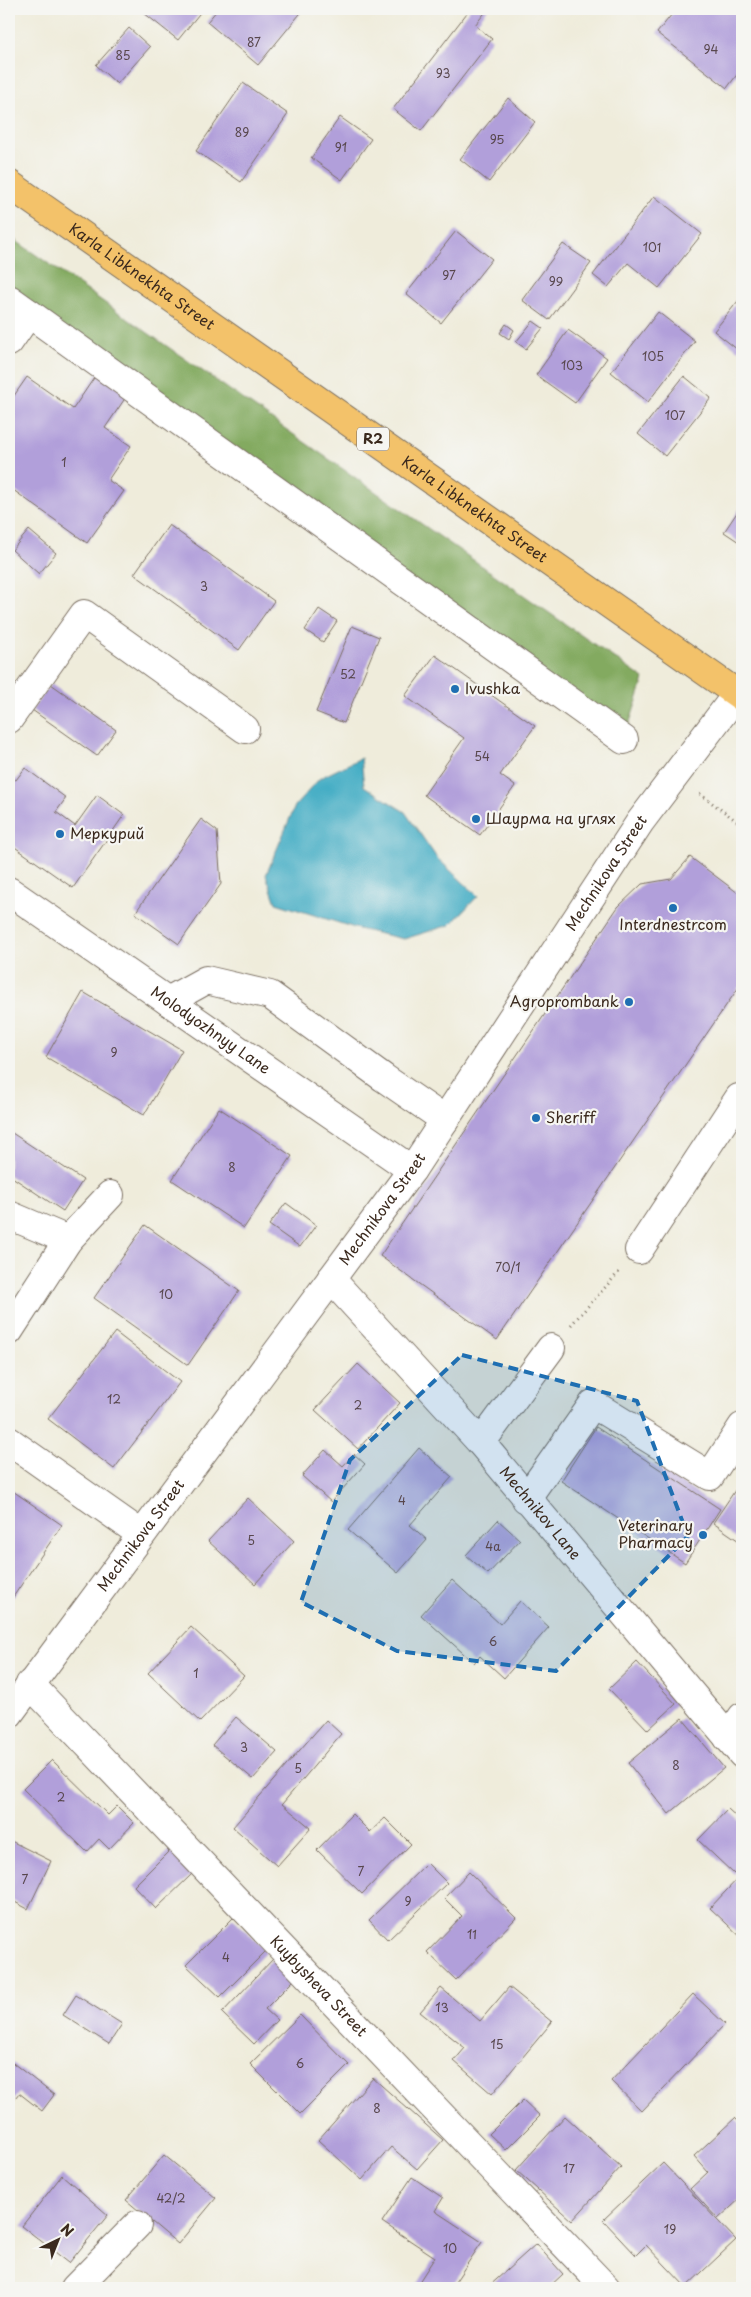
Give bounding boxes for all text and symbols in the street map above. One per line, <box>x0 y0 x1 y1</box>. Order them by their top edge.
house number: 87 <box>247 33 261 51</box>
house number: 94 <box>704 40 719 58</box>
house number: 85 <box>116 46 130 64</box>
house number: 93 <box>436 64 450 82</box>
house number: 89 <box>235 123 249 141</box>
house number: 95 <box>490 130 504 148</box>
house number: 91 <box>335 138 347 156</box>
street label: Karla Libknekhta Street <box>65 216 220 335</box>
house number: 101 <box>643 238 661 256</box>
house number: 97 <box>442 266 456 284</box>
house number: 99 <box>549 272 563 290</box>
house number: 105 <box>642 347 664 365</box>
house number: 103 <box>561 356 583 374</box>
house number: 107 <box>665 406 686 424</box>
road number: R2 <box>357 428 389 450</box>
street label: Karla Libknekhta Street <box>398 449 553 568</box>
house number: 1 <box>61 453 67 471</box>
house number: 3 <box>200 577 208 595</box>
house number: 52 <box>340 665 356 683</box>
place label: Ivushka <box>465 676 521 699</box>
marker: Ivushka <box>449 683 461 695</box>
house number: 54 <box>474 747 490 765</box>
place label: Шаурма на углях <box>486 806 616 829</box>
street label: Mechnikova Street <box>559 809 652 935</box>
marker: Шаурма на углях <box>470 813 482 825</box>
place label: Меркурий <box>70 821 144 844</box>
marker: Меркурий <box>54 828 66 840</box>
marker: Interdnestrcom <box>667 902 679 914</box>
place label: Interdnestrcom <box>619 912 727 935</box>
street label: Molodyozhnyy Lane <box>147 980 276 1079</box>
place label: Agroprombank <box>510 989 619 1012</box>
marker: Agroprombank <box>623 996 635 1008</box>
house number: 9 <box>110 1043 118 1061</box>
place label: Sheriff <box>546 1105 597 1128</box>
marker: Sheriff <box>530 1112 542 1124</box>
street label: Mechnikova Street <box>332 1148 430 1269</box>
house number: 8 <box>228 1158 236 1176</box>
house number: 70/1 <box>495 1258 521 1276</box>
house number: 10 <box>159 1285 173 1303</box>
house number: 12 <box>107 1390 121 1408</box>
house number: 2 <box>354 1396 362 1414</box>
street label: Mechnikov Lane <box>495 1460 587 1564</box>
street label: Mechnikova Street <box>91 1474 189 1596</box>
house number: 4 <box>398 1491 406 1509</box>
place label: Veterinary Pharmacy <box>618 1513 693 1553</box>
marker: Veterinary Pharmacy <box>697 1529 709 1541</box>
house number: 5 <box>247 1531 255 1549</box>
house number: 4а <box>485 1537 501 1555</box>
house number: 6 <box>489 1632 497 1650</box>
house number: 1 <box>193 1664 199 1682</box>
house number: 3 <box>240 1738 248 1756</box>
house number: 8 <box>672 1756 680 1774</box>
house number: 5 <box>294 1759 302 1777</box>
house number: 2 <box>57 1788 65 1806</box>
house number: 7 <box>358 1862 365 1880</box>
house number: 7 <box>22 1870 29 1888</box>
house number: 9 <box>404 1892 412 1910</box>
house number: 11 <box>467 1925 477 1943</box>
street label: Kuybysheva Street <box>266 1930 373 2041</box>
house number: 4 <box>222 1948 230 1966</box>
house number: 13 <box>435 1998 449 2016</box>
house number: 15 <box>490 2035 504 2053</box>
house number: 6 <box>296 2054 304 2072</box>
house number: 8 <box>373 2099 381 2117</box>
house number: 17 <box>563 2159 575 2177</box>
house number: 42/2 <box>156 2189 186 2207</box>
north arrow <box>32 2214 82 2264</box>
text: N <box>56 2219 78 2242</box>
house number: 19 <box>664 2220 676 2238</box>
house number: 10 <box>443 2239 457 2257</box>

